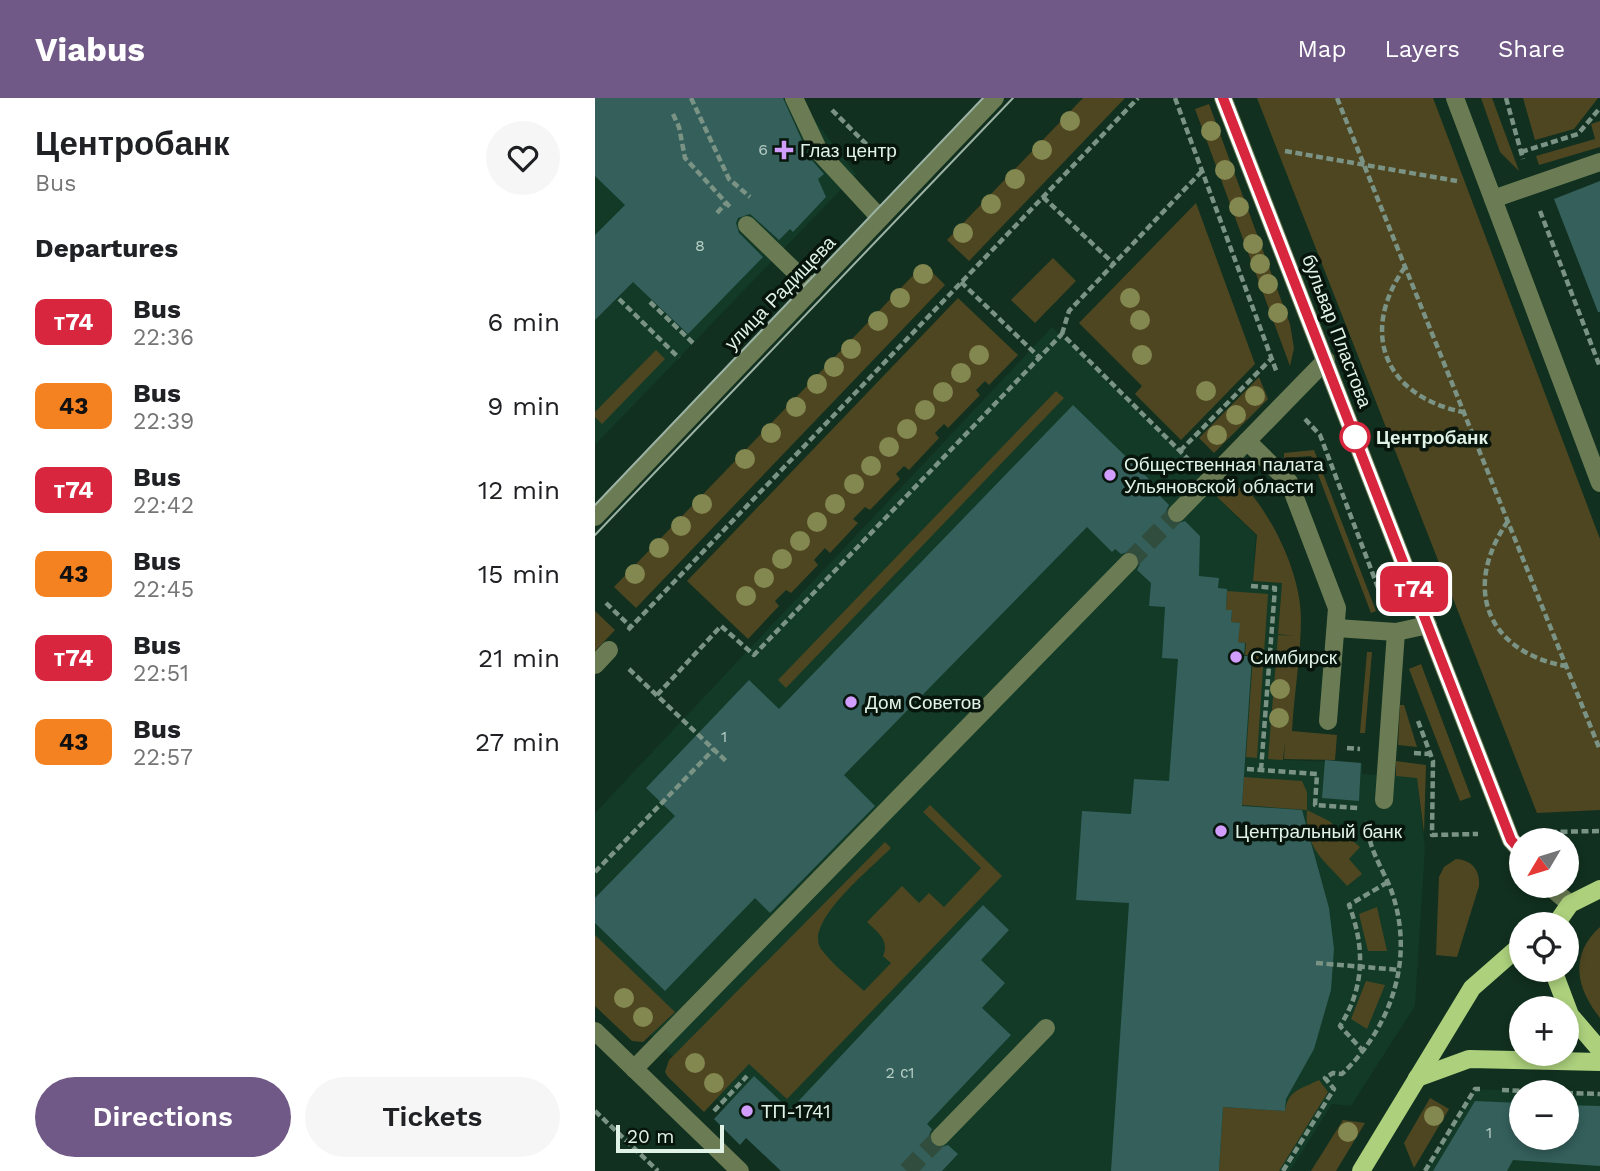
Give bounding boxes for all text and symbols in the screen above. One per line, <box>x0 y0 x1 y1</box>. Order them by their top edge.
text: Viabus <box>35 30 145 69</box>
text: Map <box>1298 35 1346 63</box>
text: Layers <box>1384 35 1460 63</box>
text: Share <box>1498 35 1565 63</box>
button: heart <box>486 121 560 195</box>
text: Центробанк <box>35 124 229 163</box>
place label: Глаз центр <box>800 139 897 162</box>
house number: 6 <box>758 140 768 159</box>
marker: Глаз центр <box>774 140 794 160</box>
text: Bus <box>35 170 76 197</box>
street label: улица Радищева <box>720 231 840 355</box>
text: Departures <box>35 233 178 263</box>
house number: 8 <box>695 236 705 255</box>
street label: бульвар Пластова <box>1297 251 1377 411</box>
text: Bus <box>133 294 181 324</box>
text: 6 min <box>488 307 560 337</box>
text: т74 <box>54 308 93 336</box>
text: 22:36 <box>133 324 194 351</box>
text: Bus <box>133 378 181 408</box>
text: 9 min <box>487 391 560 421</box>
text: 43 <box>59 392 88 420</box>
text: 22:39 <box>133 408 194 435</box>
marker: Центробанк <box>1340 422 1370 452</box>
place label: Центробанк <box>1376 426 1488 449</box>
place label: Общественная палата Ульяновской области <box>1124 453 1324 498</box>
text: Bus <box>133 462 181 492</box>
marker: Общественная палата Ульяновской области <box>1102 467 1118 483</box>
text: 12 min <box>478 475 560 505</box>
text: т74 <box>54 476 93 504</box>
text: 22:42 <box>133 492 194 519</box>
text: Bus <box>133 546 181 576</box>
text: 15 min <box>478 559 560 589</box>
text: 43 <box>59 560 88 588</box>
line badge: т74 <box>1374 566 1454 612</box>
text: т74 <box>1394 575 1434 603</box>
text: 22:45 <box>133 576 194 603</box>
text: Bus <box>133 630 181 660</box>
text: 21 min <box>478 643 560 673</box>
text: т74 <box>54 644 93 672</box>
place label: Симбирск <box>1250 646 1338 669</box>
marker: Симбирск <box>1228 649 1244 665</box>
text: 22:51 <box>133 660 189 687</box>
place label: Дом Советов <box>865 691 981 714</box>
marker: Дом Советов <box>843 694 859 710</box>
text: Bus <box>133 714 181 744</box>
text: 27 min <box>475 727 560 757</box>
house number: 1 <box>721 727 727 746</box>
text: 43 <box>59 728 88 756</box>
text: 22:57 <box>133 744 193 771</box>
place label: Центральный банк <box>1235 820 1403 843</box>
marker: Центральный банк <box>1213 823 1229 839</box>
north arrow <box>1509 828 1579 898</box>
map controls <box>1509 828 1579 1150</box>
button: locate <box>1509 912 1579 982</box>
button: + <box>1509 996 1579 1066</box>
house number: 2 с1 <box>885 1063 915 1082</box>
button: Directions <box>35 1077 291 1157</box>
button: Tickets <box>305 1077 560 1157</box>
button: − <box>1509 1080 1579 1150</box>
place label: ТП-1741 <box>761 1100 831 1123</box>
marker: ТП-1741 <box>739 1103 755 1119</box>
scale bar <box>616 1122 725 1154</box>
house number: 1 <box>1486 1123 1492 1142</box>
text: 20 m <box>627 1125 674 1148</box>

